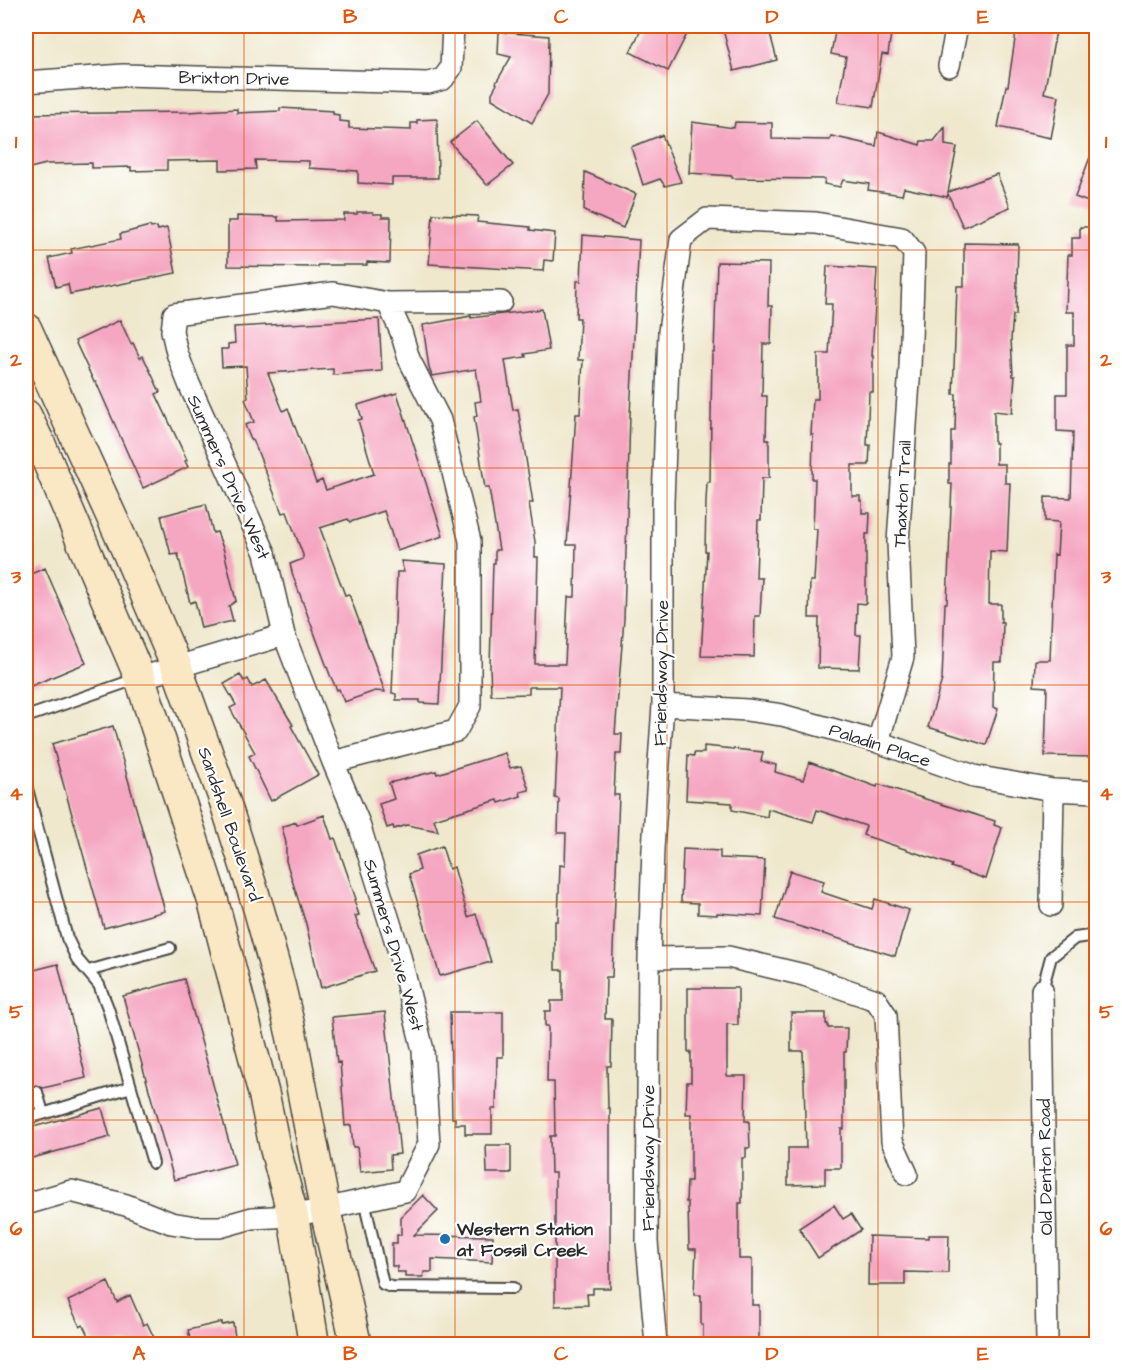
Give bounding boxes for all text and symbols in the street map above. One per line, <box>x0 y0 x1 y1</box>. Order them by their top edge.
text: A <box>133 3 146 31</box>
text: B <box>343 3 358 31</box>
text: C <box>554 3 569 31</box>
text: D <box>766 3 779 31</box>
text: E <box>977 3 989 31</box>
street label: Brixton Drive <box>178 65 290 92</box>
text: 1 <box>15 128 18 156</box>
text: 1 <box>1105 128 1108 156</box>
text: 2 <box>9 346 22 374</box>
text: 2 <box>1099 346 1112 374</box>
street label: Summers Drive West <box>181 391 276 564</box>
street label: Thaxton Trail <box>887 440 918 548</box>
text: 3 <box>10 563 22 591</box>
text: 3 <box>1100 563 1112 591</box>
street label: Friendsway Drive <box>648 599 676 746</box>
street label: Paladin Place <box>826 717 934 774</box>
street label: Sandshell Boulevard <box>191 744 268 905</box>
text: 4 <box>9 780 23 808</box>
text: 4 <box>1099 780 1113 808</box>
street label: Summers Drive West <box>357 856 430 1035</box>
text: 5 <box>9 998 24 1026</box>
text: 5 <box>1099 998 1114 1026</box>
street label: Friendsway Drive <box>636 1085 662 1231</box>
street label: Old Denton Road <box>1032 1098 1059 1236</box>
text: 6 <box>10 1215 23 1243</box>
text: 6 <box>1100 1215 1113 1243</box>
place label: Western Station at Fossil Creek <box>456 1217 593 1263</box>
marker: Western Station at Fossil Creek <box>438 1232 452 1246</box>
text: A <box>133 1340 146 1368</box>
text: B <box>343 1340 358 1368</box>
text: C <box>554 1340 569 1368</box>
text: D <box>766 1340 779 1368</box>
text: E <box>977 1340 989 1368</box>

